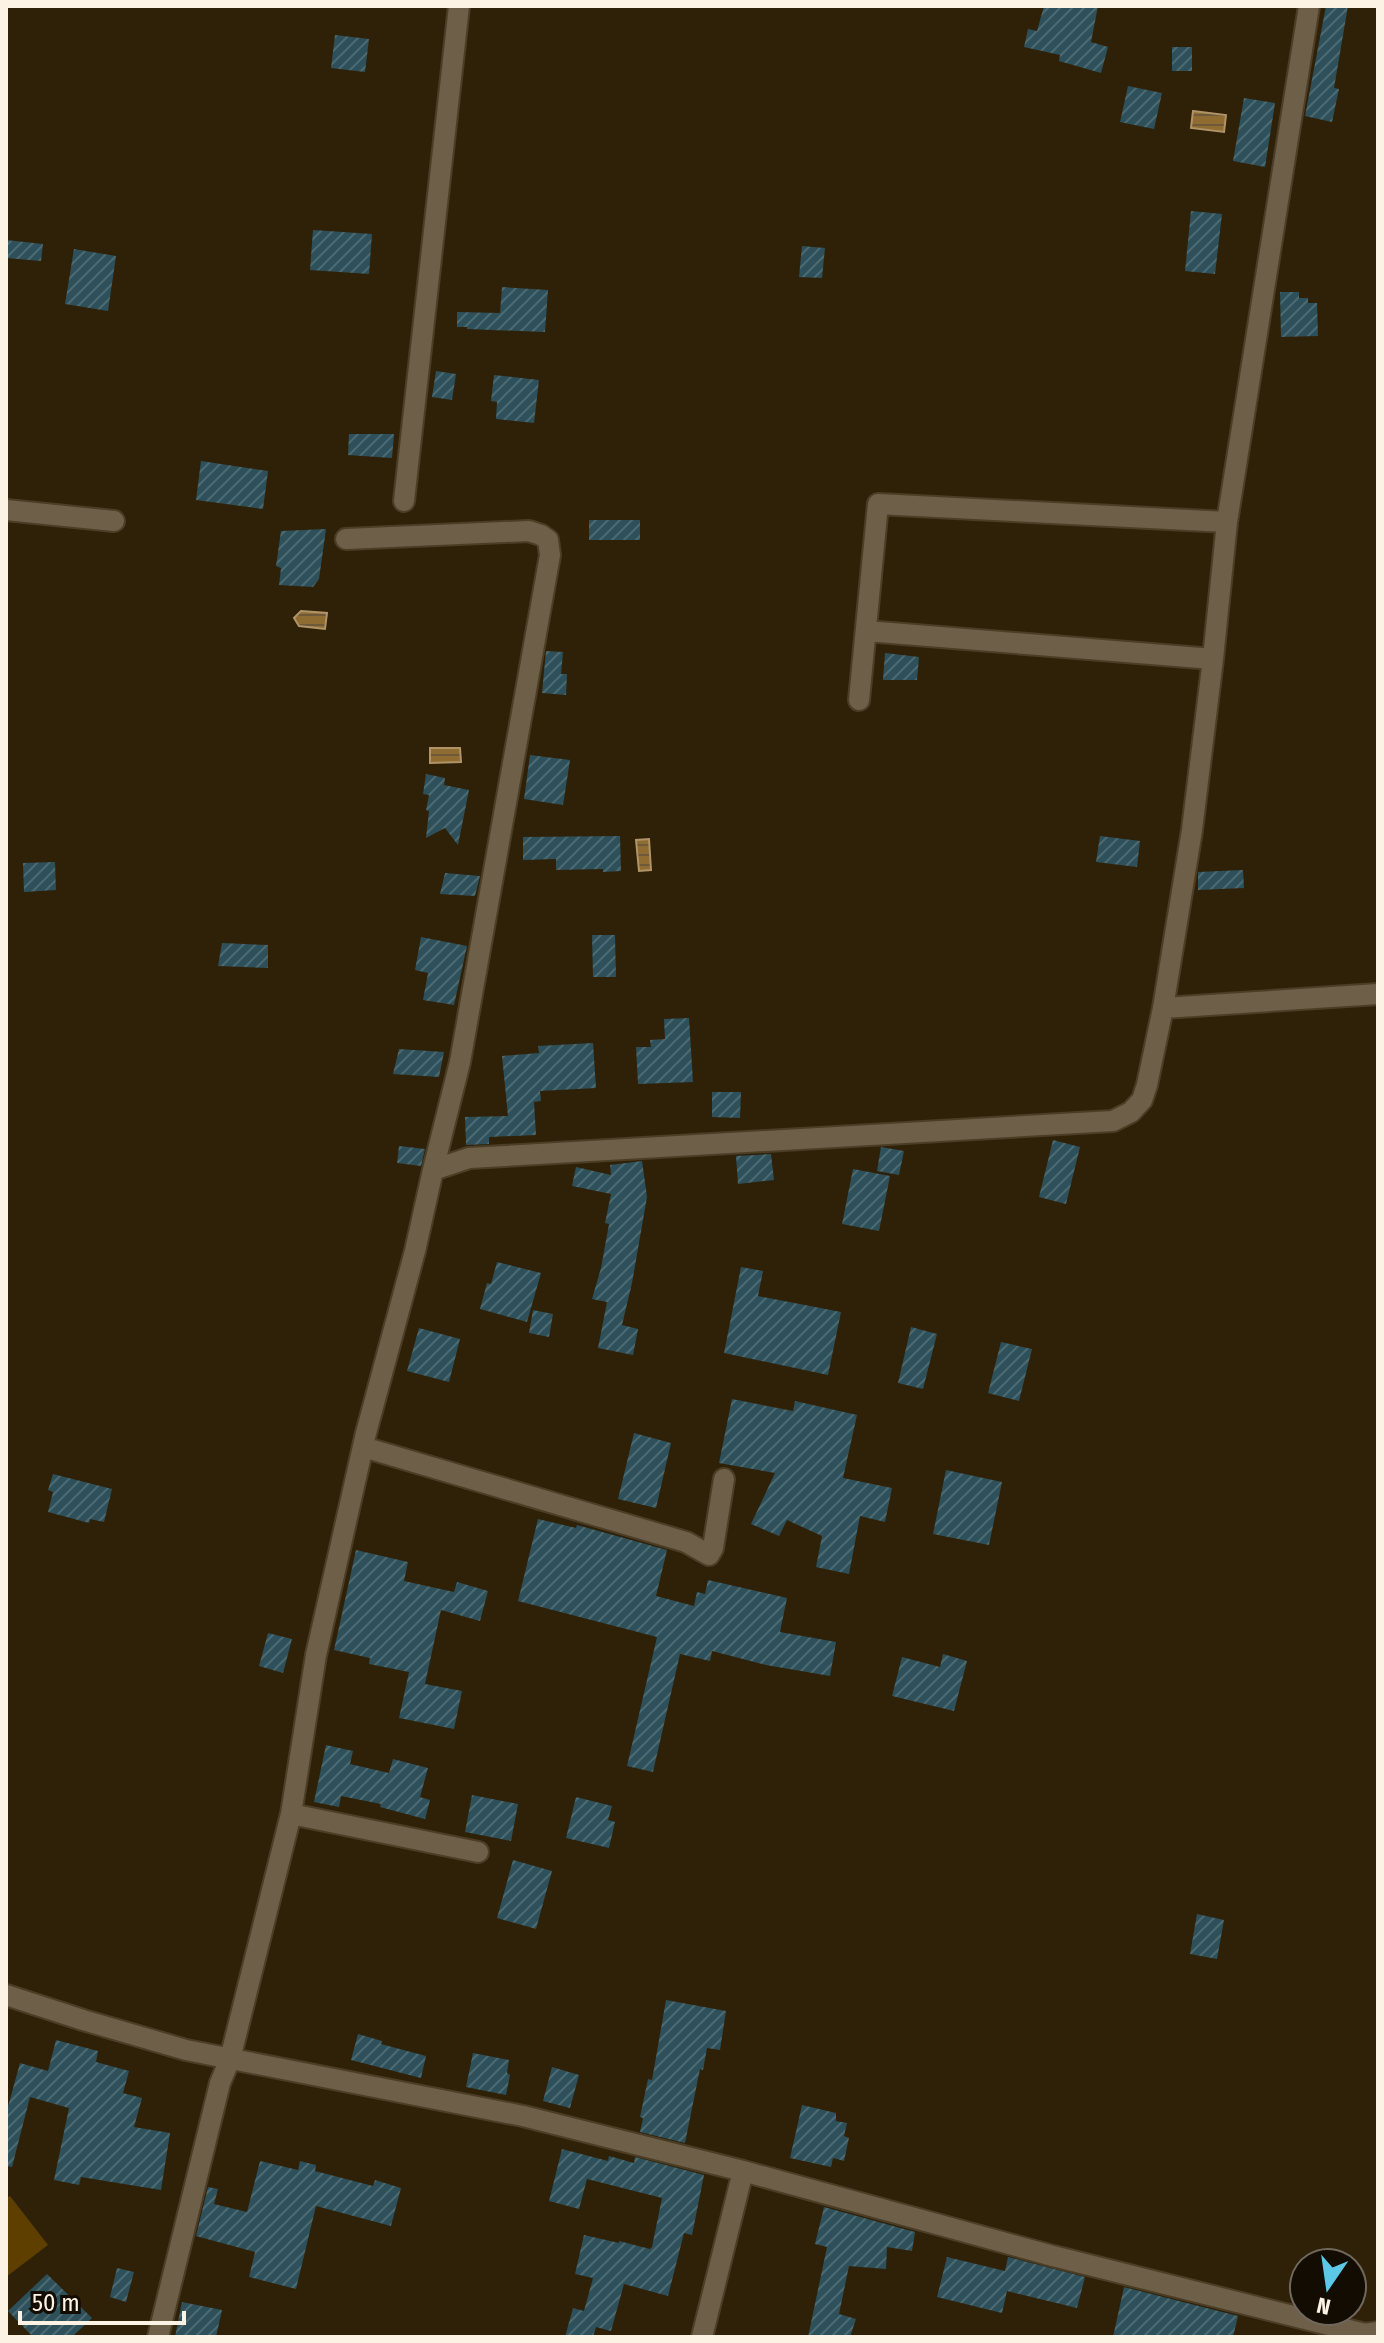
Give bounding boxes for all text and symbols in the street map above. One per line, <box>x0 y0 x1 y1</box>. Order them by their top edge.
north arrow <box>1288 2247 1368 2327</box>
scale bar <box>20 2275 184 2325</box>
text: 50 m <box>32 2289 80 2317</box>
text: N <box>1314 2291 1333 2321</box>

